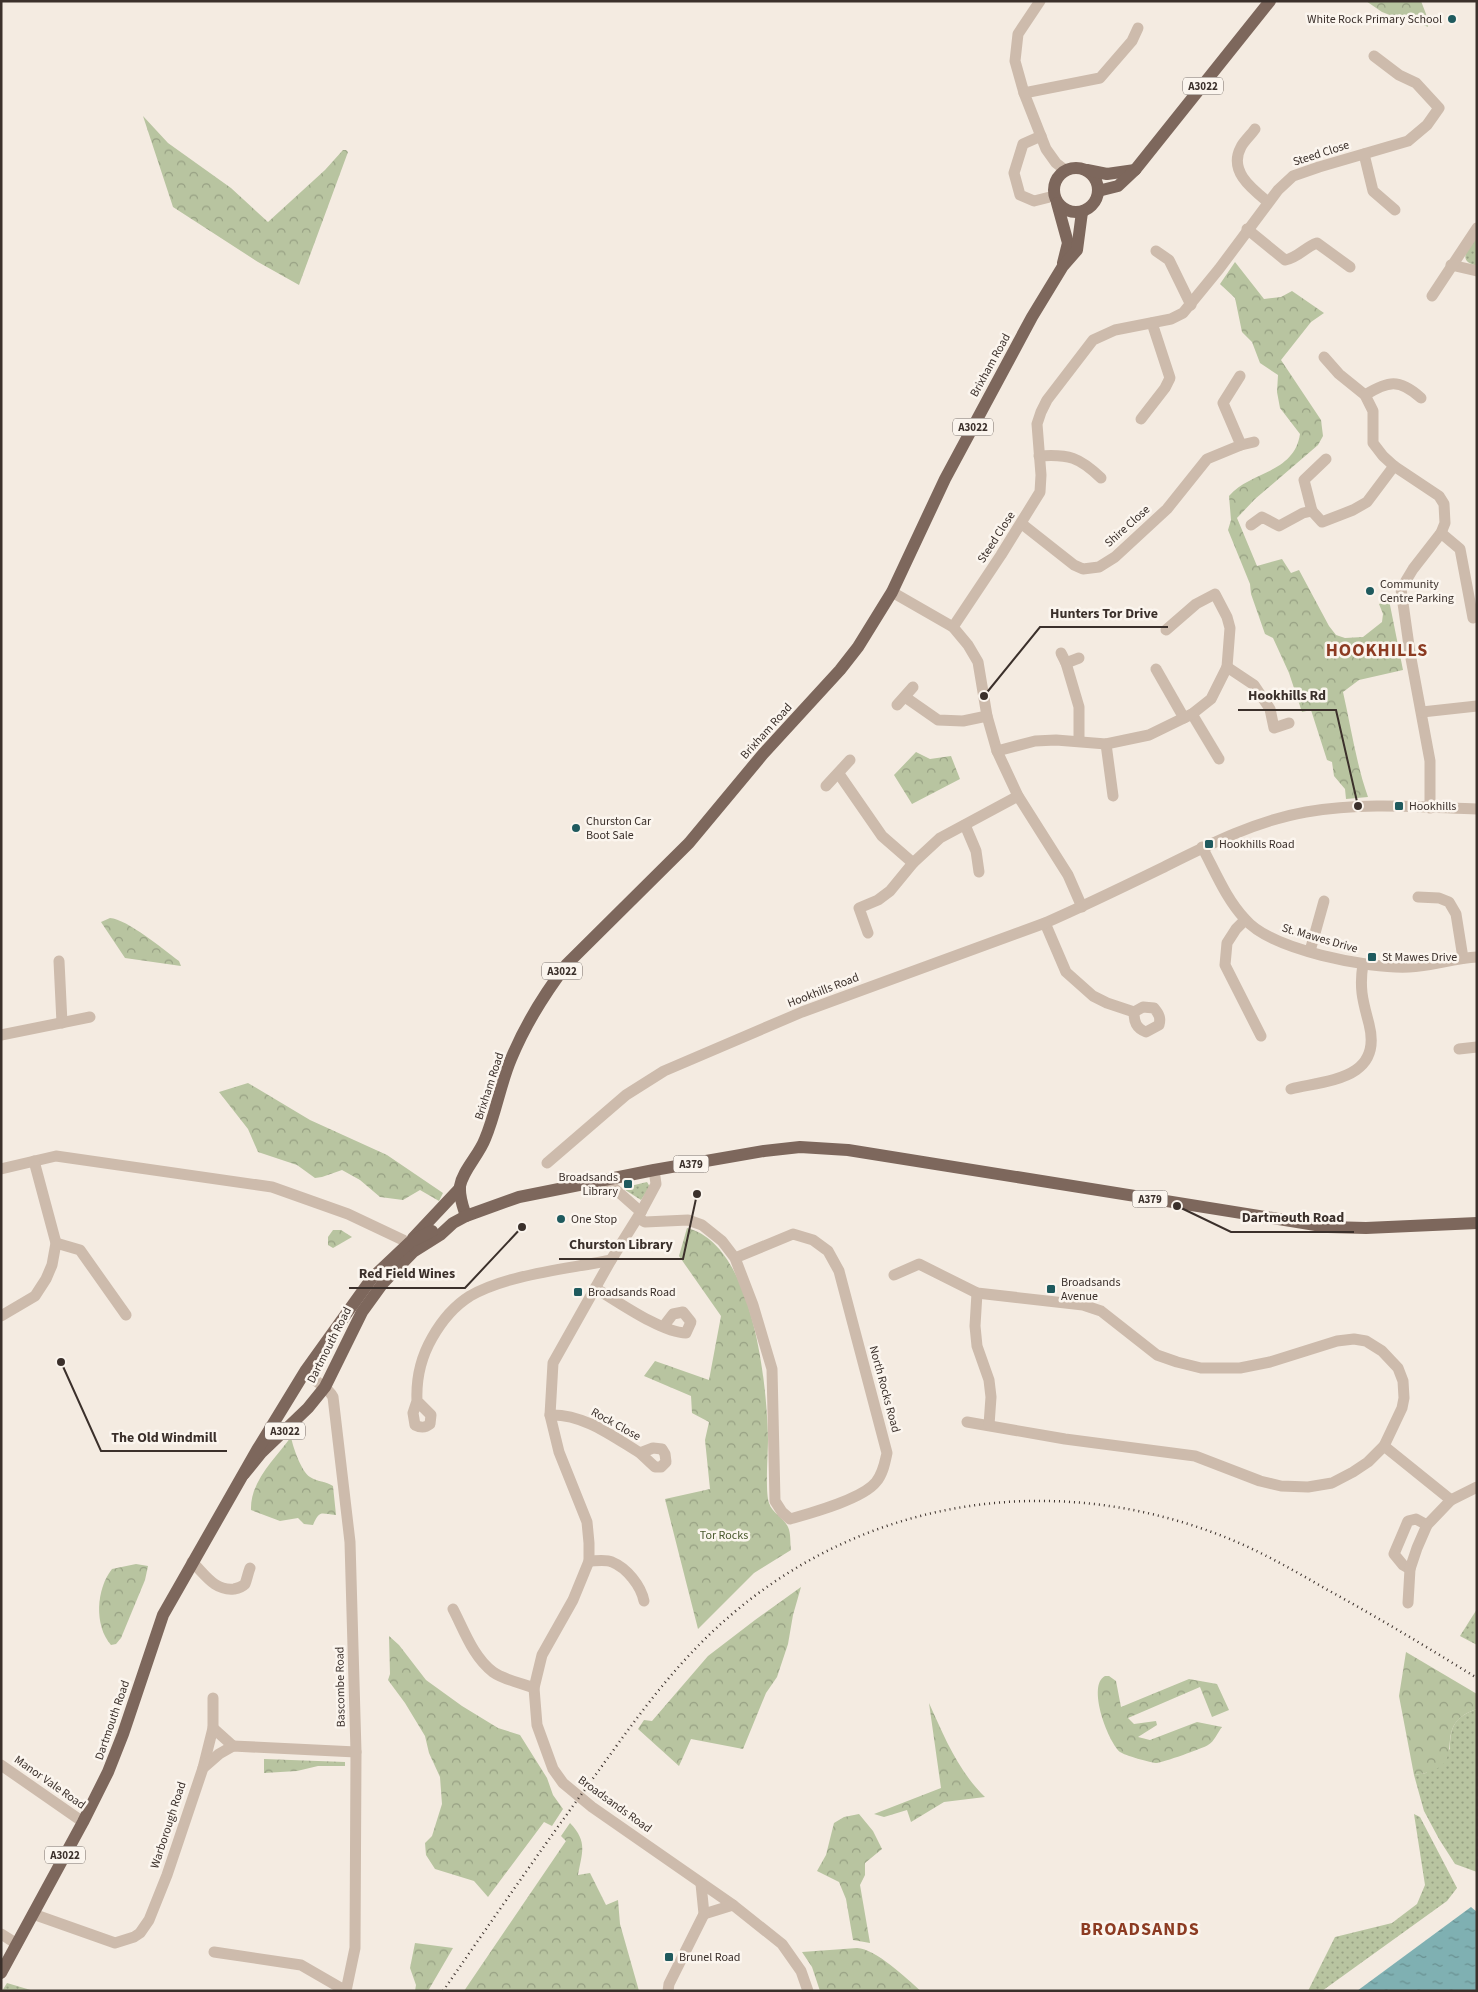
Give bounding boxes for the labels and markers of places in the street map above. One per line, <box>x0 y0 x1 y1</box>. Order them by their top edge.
place label: White Rock Primary School <box>1307 11 1442 28</box>
marker: White Rock Primary School <box>1446 13 1458 25</box>
place label: Community Centre Parking <box>1380 576 1454 607</box>
marker: Community Centre Parking <box>1364 585 1376 597</box>
callout: Hunters Tor Drive <box>1040 598 1168 627</box>
callout: Hookhills Rd <box>1238 681 1336 710</box>
place label: Hookhills <box>1409 798 1456 815</box>
marker: Hookhills <box>1393 800 1405 812</box>
place label: Churston Car Boot Sale <box>586 813 652 844</box>
marker: Churston Car Boot Sale <box>570 822 582 834</box>
place label: Hookhills Road <box>1219 836 1295 853</box>
marker: Hookhills Road <box>1203 838 1215 850</box>
place label: St Mawes Drive <box>1382 949 1457 966</box>
marker: St Mawes Drive <box>1366 951 1378 963</box>
place label: Broadsands Library <box>559 1169 618 1200</box>
marker: Broadsands Library <box>622 1178 634 1190</box>
callout: Dartmouth Road <box>1231 1203 1354 1232</box>
place label: One Stop <box>571 1211 617 1228</box>
marker: One Stop <box>555 1213 567 1225</box>
callout: Churston Library <box>559 1230 683 1259</box>
callout: Red Field Wines <box>349 1259 465 1288</box>
place label: Broadsands Avenue <box>1061 1274 1120 1305</box>
marker: Broadsands Avenue <box>1045 1283 1057 1295</box>
place label: Broadsands Road <box>588 1284 676 1301</box>
marker: Broadsands Road <box>572 1286 584 1298</box>
callout: The Old Windmill <box>101 1422 227 1451</box>
place label: Brunel Road <box>679 1949 740 1966</box>
marker: Brunel Road <box>663 1951 675 1963</box>

